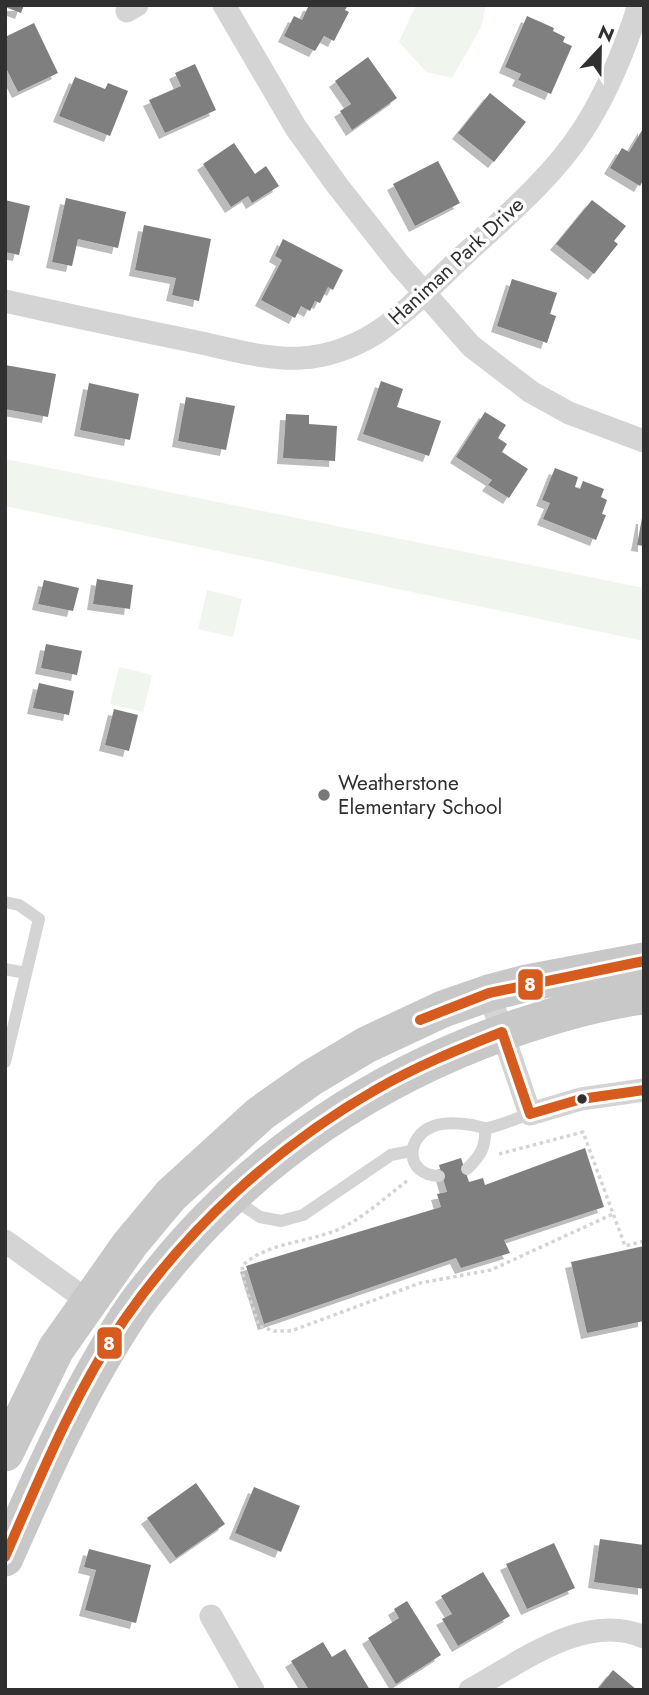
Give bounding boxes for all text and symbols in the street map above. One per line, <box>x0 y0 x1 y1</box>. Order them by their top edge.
north arrow <box>565 14 635 84</box>
text: N <box>594 18 618 49</box>
street label: Haniman Park Drive <box>381 190 531 332</box>
place label: Weatherstone Elementary School <box>338 768 502 822</box>
marker: Weatherstone Elementary School <box>316 787 332 803</box>
line badge: 8 <box>517 968 544 1001</box>
text: 8 <box>524 971 536 998</box>
unlabelled marker <box>575 1092 589 1106</box>
line badge: 8 <box>96 1326 123 1360</box>
text: 8 <box>103 1330 115 1357</box>

